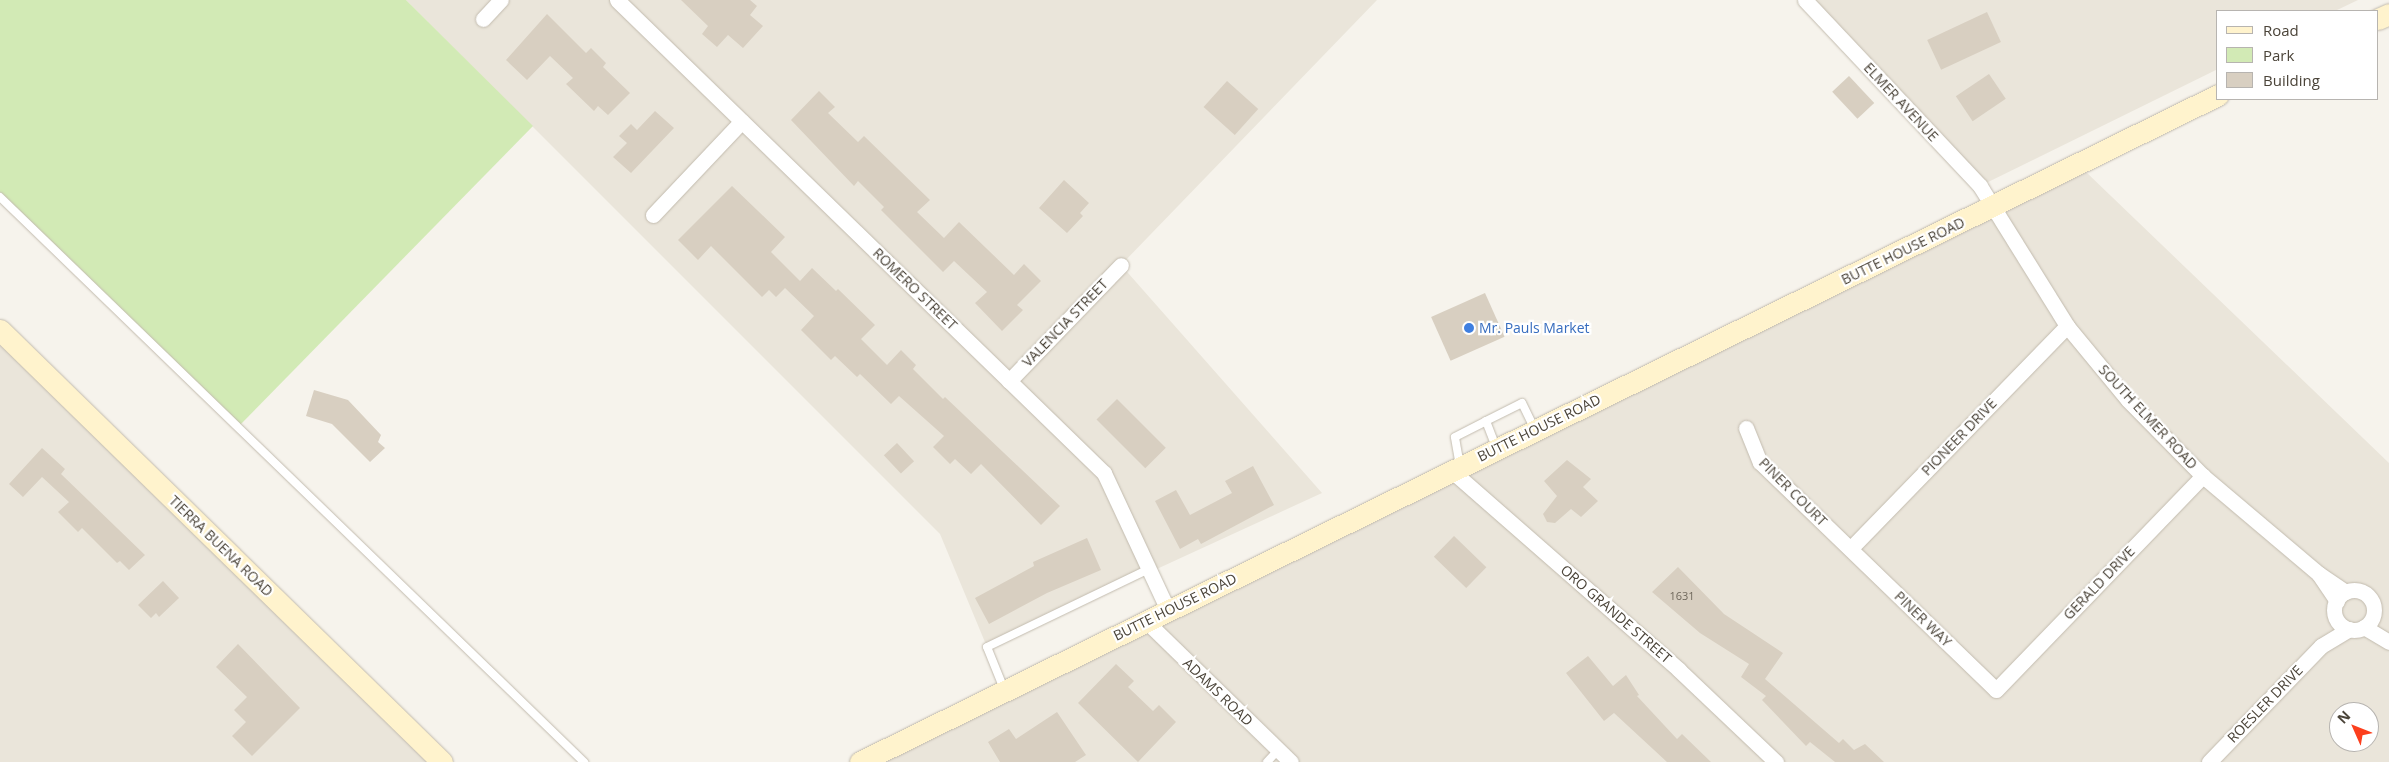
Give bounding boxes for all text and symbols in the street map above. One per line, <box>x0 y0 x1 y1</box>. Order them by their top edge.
legend <box>2216 10 2379 100</box>
text: Road <box>2263 20 2299 40</box>
text: Park <box>2263 45 2294 65</box>
street label: ELMER AVENUE <box>1860 59 1942 145</box>
text: Building <box>2263 70 2320 90</box>
street label: BUTTE HOUSE ROAD <box>1839 214 1967 288</box>
street label: ROMERO STREET <box>869 245 961 333</box>
street label: VALENCIA STREET <box>1019 276 1111 370</box>
place label: Mr. Pauls Market <box>1479 320 1590 336</box>
marker: Mr. Pauls Market <box>1463 322 1475 334</box>
street label: SOUTH ELMER ROAD <box>2095 361 2201 473</box>
street label: BUTTE HOUSE ROAD <box>1475 391 1603 465</box>
street label: PIONEER DRIVE <box>1918 395 2000 479</box>
street label: PINER COURT <box>1756 455 1830 529</box>
street label: TIERRA BUENA ROAD <box>166 492 276 600</box>
street label: GERALD DRIVE <box>2060 543 2138 623</box>
street label: ORO GRANDE STREET <box>1557 561 1675 667</box>
street label: BUTTE HOUSE ROAD <box>1111 570 1239 644</box>
street label: PINER WAY <box>1891 588 1955 650</box>
house number: 1631 <box>1669 589 1695 603</box>
street label: ADAMS ROAD <box>1180 655 1256 729</box>
street label: ROESLER DRIVE <box>2224 662 2306 746</box>
north arrow <box>2329 702 2379 752</box>
text: N <box>2333 706 2354 728</box>

